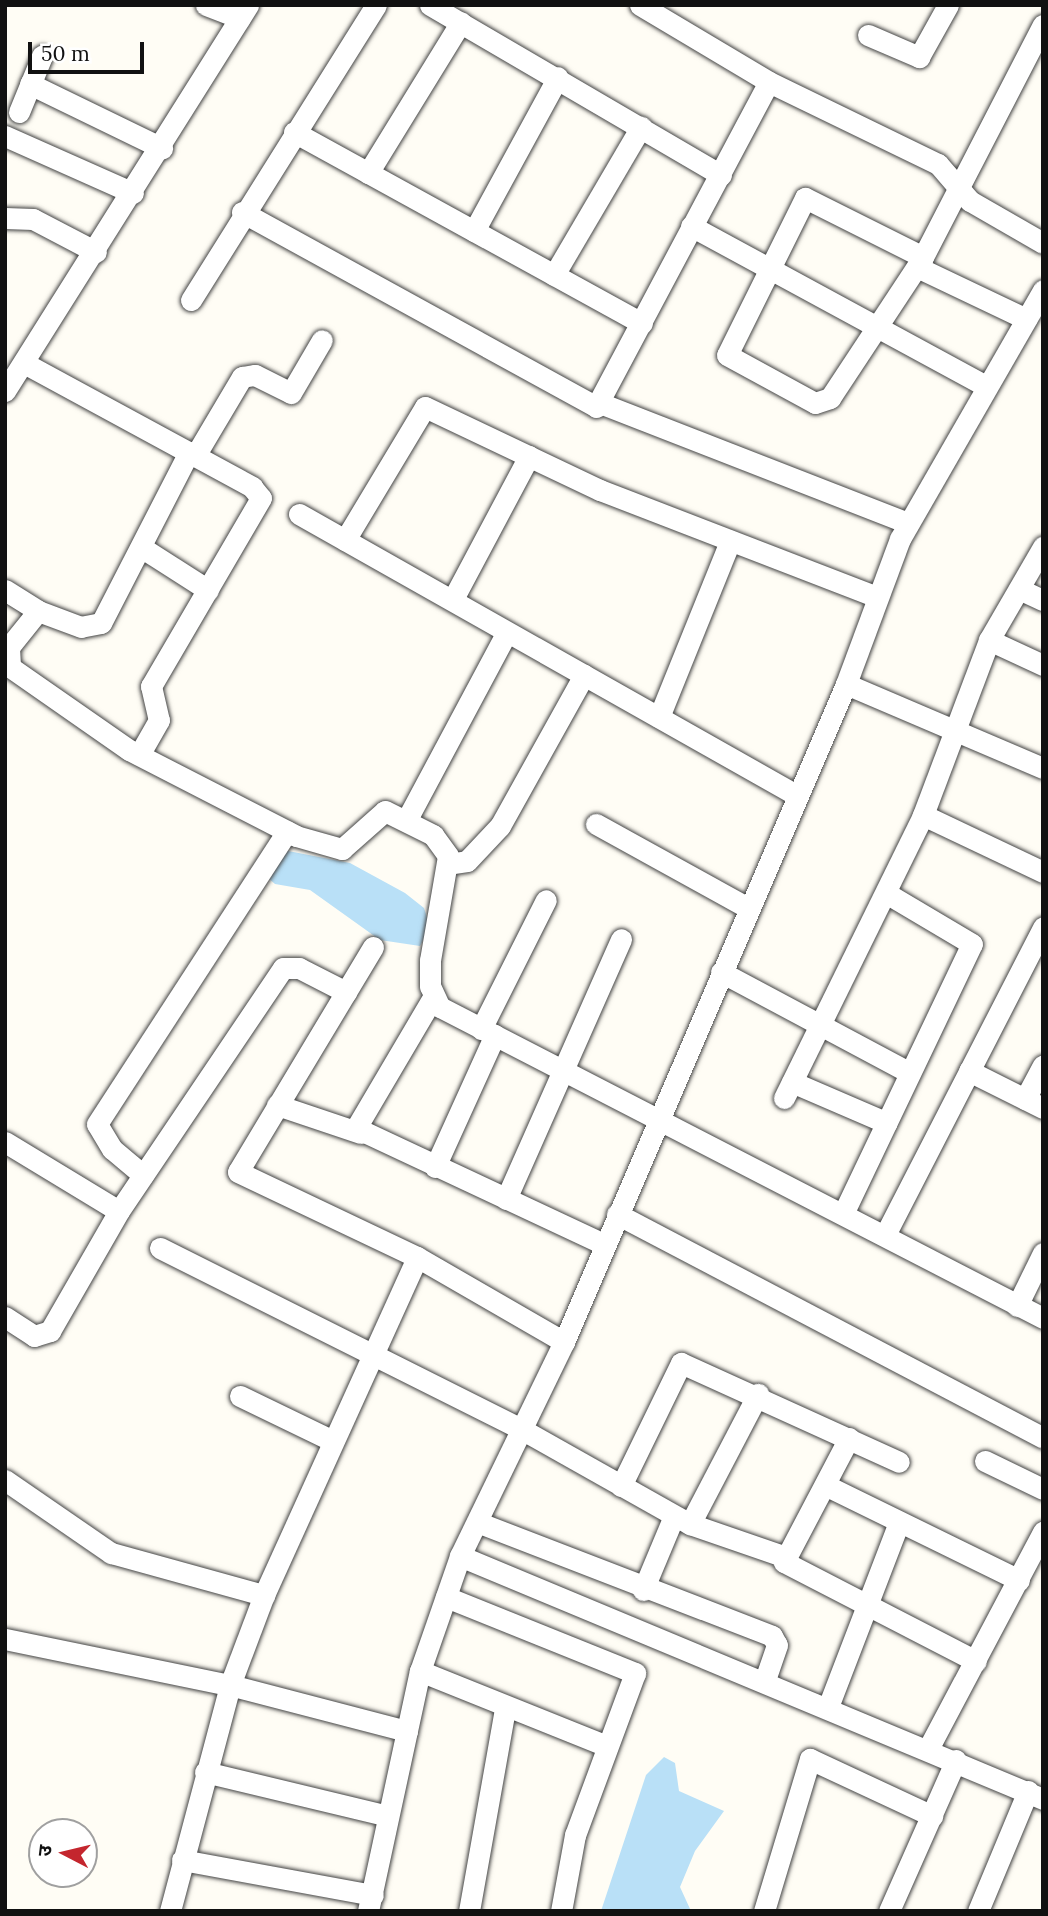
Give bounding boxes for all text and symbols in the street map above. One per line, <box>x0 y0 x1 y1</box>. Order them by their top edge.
scale bar <box>32 28 147 72</box>
text: 50 m <box>41 40 90 67</box>
north arrow <box>28 1818 98 1888</box>
text: उ <box>32 1844 57 1858</box>

